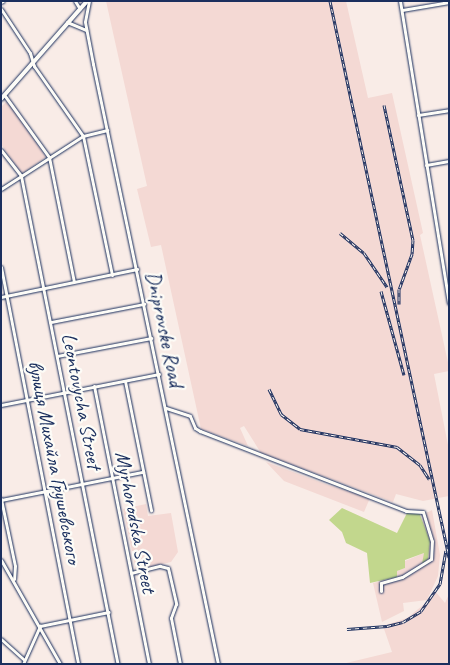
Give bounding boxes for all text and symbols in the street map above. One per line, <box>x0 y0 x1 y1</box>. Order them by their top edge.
street label: Dniprovske Road <box>140 269 190 389</box>
street label: Leontovycha Street <box>56 331 108 471</box>
street label: вулиця Михайла Грушевського <box>23 359 87 565</box>
street label: Myrhorodska Street <box>110 449 162 595</box>

